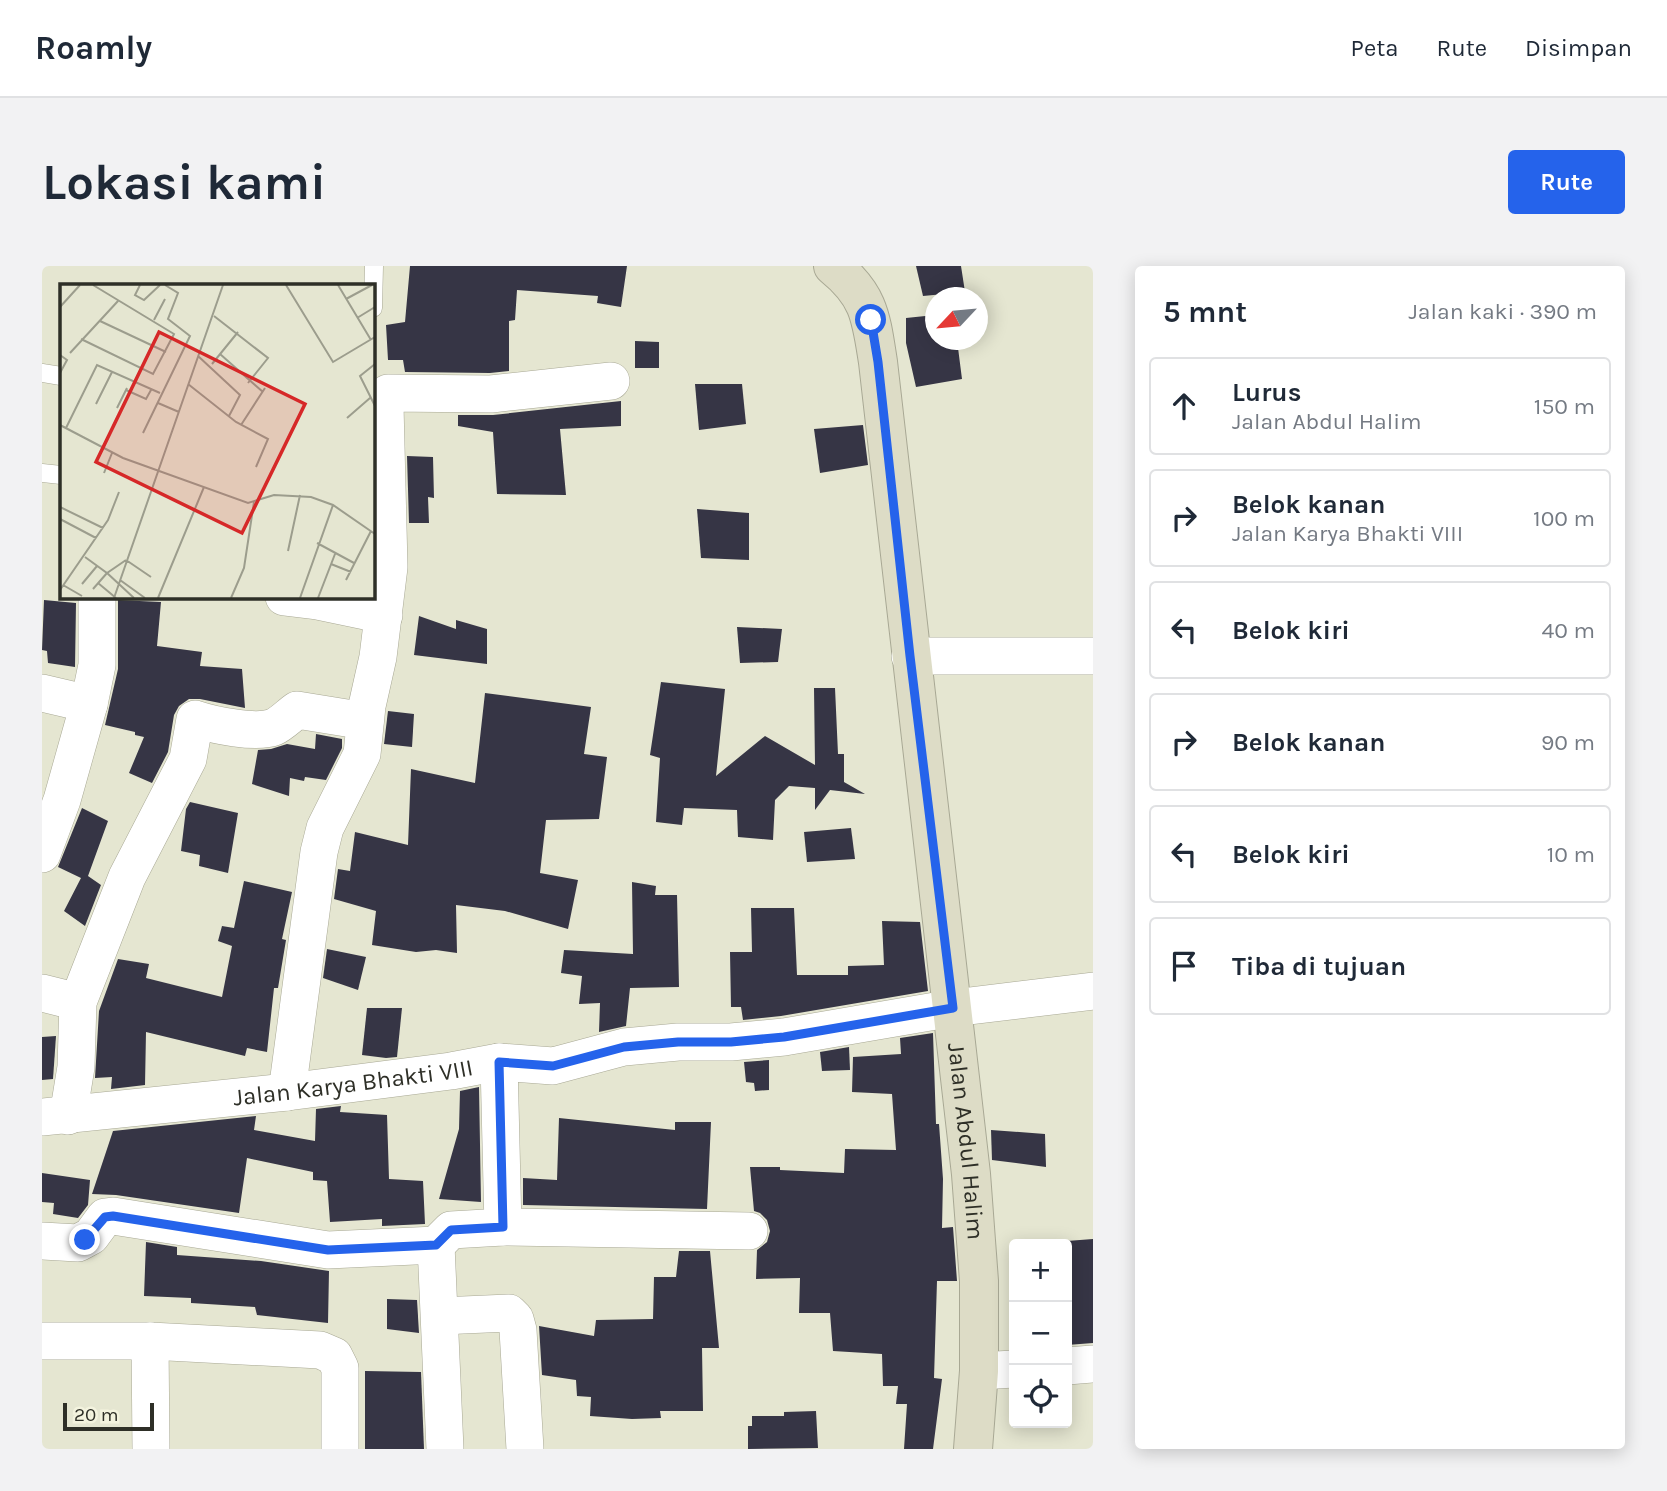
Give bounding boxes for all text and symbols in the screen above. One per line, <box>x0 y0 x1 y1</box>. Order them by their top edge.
text: Roamly <box>35 29 152 67</box>
text: Peta <box>1351 34 1398 62</box>
text: Rute <box>1436 34 1487 62</box>
text: Disimpan <box>1525 34 1632 62</box>
button: Rute <box>1508 150 1625 214</box>
text: Lokasi kami <box>42 154 326 211</box>
inset map <box>60 284 374 598</box>
north arrow <box>925 287 988 350</box>
text: 5 mnt <box>1163 294 1247 330</box>
text: Jalan kaki · 390 m <box>1409 298 1597 325</box>
route start <box>855 304 886 335</box>
text: Lurus <box>1232 377 1301 408</box>
icon: ahead <box>1165 387 1203 425</box>
text: 150 m <box>1534 393 1595 420</box>
text: Jalan Abdul Halim <box>1232 408 1422 435</box>
text: Belok kanan <box>1232 489 1385 520</box>
icon: right <box>1165 499 1203 537</box>
text: 100 m <box>1533 505 1595 532</box>
text: Jalan Karya Bhakti VIII <box>1232 520 1463 547</box>
icon: left <box>1165 611 1203 649</box>
text: Belok kiri <box>1232 615 1350 646</box>
text: 40 m <box>1542 617 1595 644</box>
icon: right <box>1165 723 1203 761</box>
text: Belok kanan <box>1232 727 1385 758</box>
text: 90 m <box>1541 729 1595 756</box>
icon: left <box>1165 835 1203 873</box>
text: Belok kiri <box>1232 839 1350 870</box>
text: 10 m <box>1547 841 1595 868</box>
icon: arrive <box>1165 947 1203 985</box>
text: Tiba di tujuan <box>1232 951 1406 982</box>
street label: Jalan Abdul Halim <box>942 1041 990 1241</box>
street label: Jalan Karya Bhakti VIII <box>232 1053 475 1111</box>
route end <box>69 1224 100 1255</box>
map controls <box>1009 1239 1072 1428</box>
button: + <box>1009 1239 1072 1302</box>
button: − <box>1009 1302 1072 1365</box>
button: locate <box>1009 1365 1072 1428</box>
scale bar <box>63 1400 154 1432</box>
text: 20 m <box>74 1404 119 1426</box>

